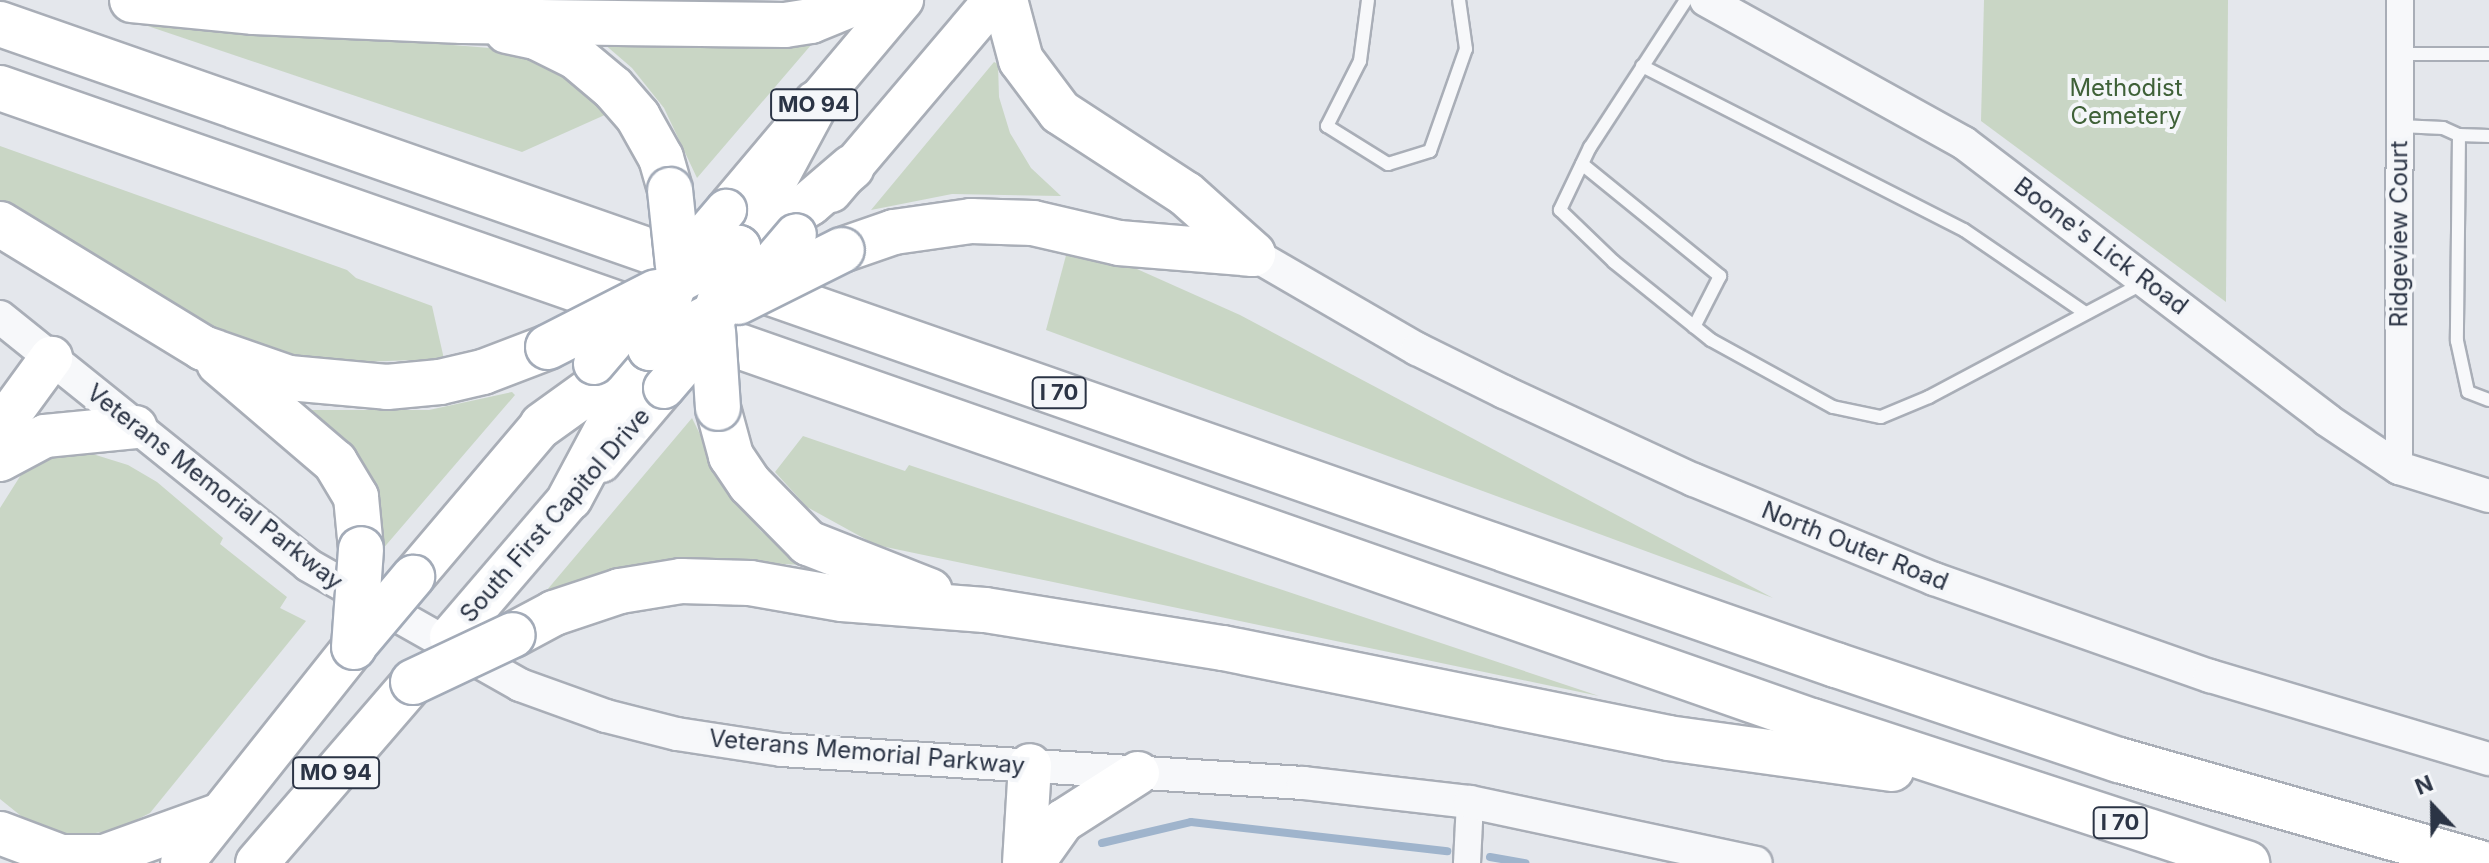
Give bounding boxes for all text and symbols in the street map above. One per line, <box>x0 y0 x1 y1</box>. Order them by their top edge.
park label: Methodist Cemetery <box>2069 74 2183 130</box>
road number: MO 94 <box>770 87 858 123</box>
street label: Ridgeview Court <box>2385 141 2413 327</box>
street label: Boone's Lick Road <box>2009 171 2193 321</box>
road number: I 70 <box>1031 375 1087 411</box>
street label: Veterans Memorial Parkway <box>81 378 349 596</box>
street label: South First Capitol Drive <box>454 402 656 628</box>
street label: North Outer Road <box>1758 495 1952 597</box>
street label: Veterans Memorial Parkway <box>708 724 1026 780</box>
road number: MO 94 <box>292 755 380 791</box>
north arrow <box>2393 767 2473 847</box>
text: N <box>2411 770 2437 800</box>
road number: I 70 <box>2092 805 2148 841</box>

